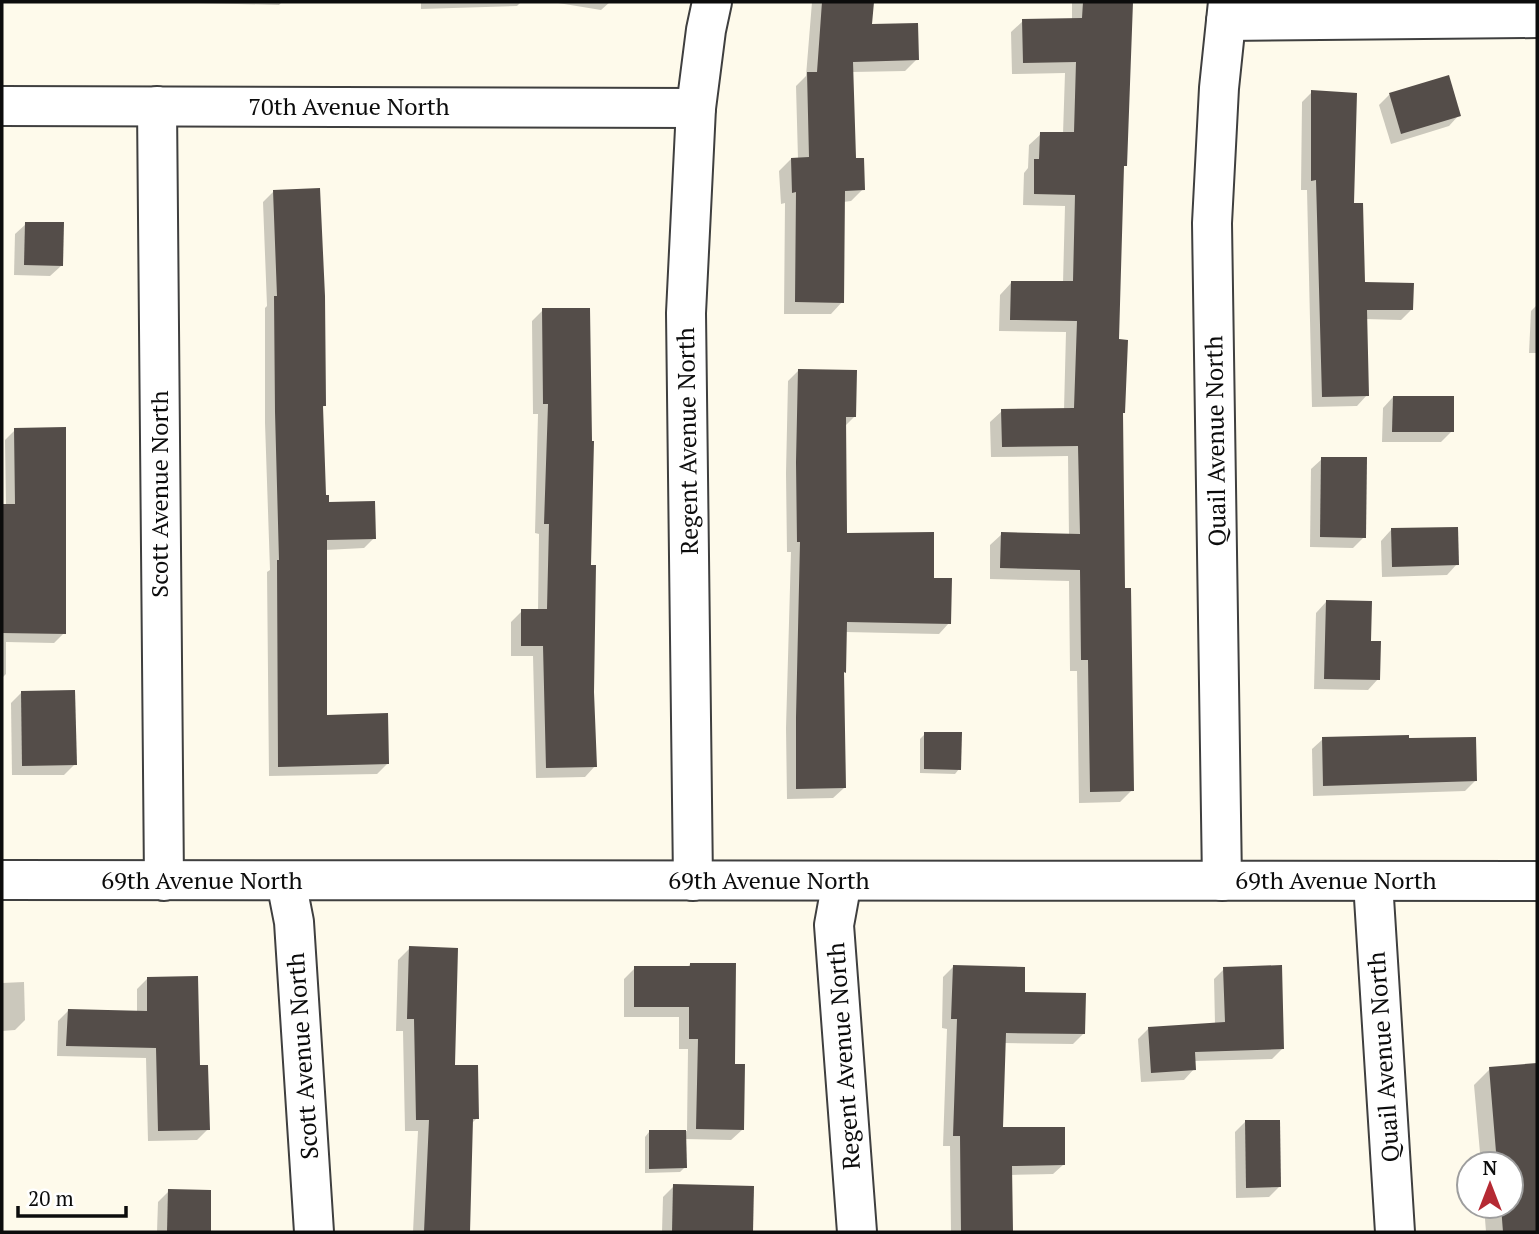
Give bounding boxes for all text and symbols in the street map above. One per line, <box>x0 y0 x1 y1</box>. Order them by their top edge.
street label: 70th Avenue North <box>248 90 450 122</box>
street label: Regent Avenue North <box>669 327 705 555</box>
street label: Quail Avenue North <box>1197 335 1233 547</box>
street label: Scott Avenue North <box>143 390 175 598</box>
street label: 69th Avenue North <box>101 864 303 896</box>
street label: 69th Avenue North <box>668 864 870 896</box>
street label: 69th Avenue North <box>1235 864 1437 896</box>
street label: Regent Avenue North <box>819 941 867 1171</box>
street label: Quail Avenue North <box>1360 951 1406 1163</box>
street label: Scott Avenue North <box>279 952 325 1161</box>
north arrow <box>1455 1150 1525 1220</box>
text: N <box>1483 1155 1498 1180</box>
scale bar <box>18 1174 126 1218</box>
text: 20 m <box>28 1184 74 1212</box>

